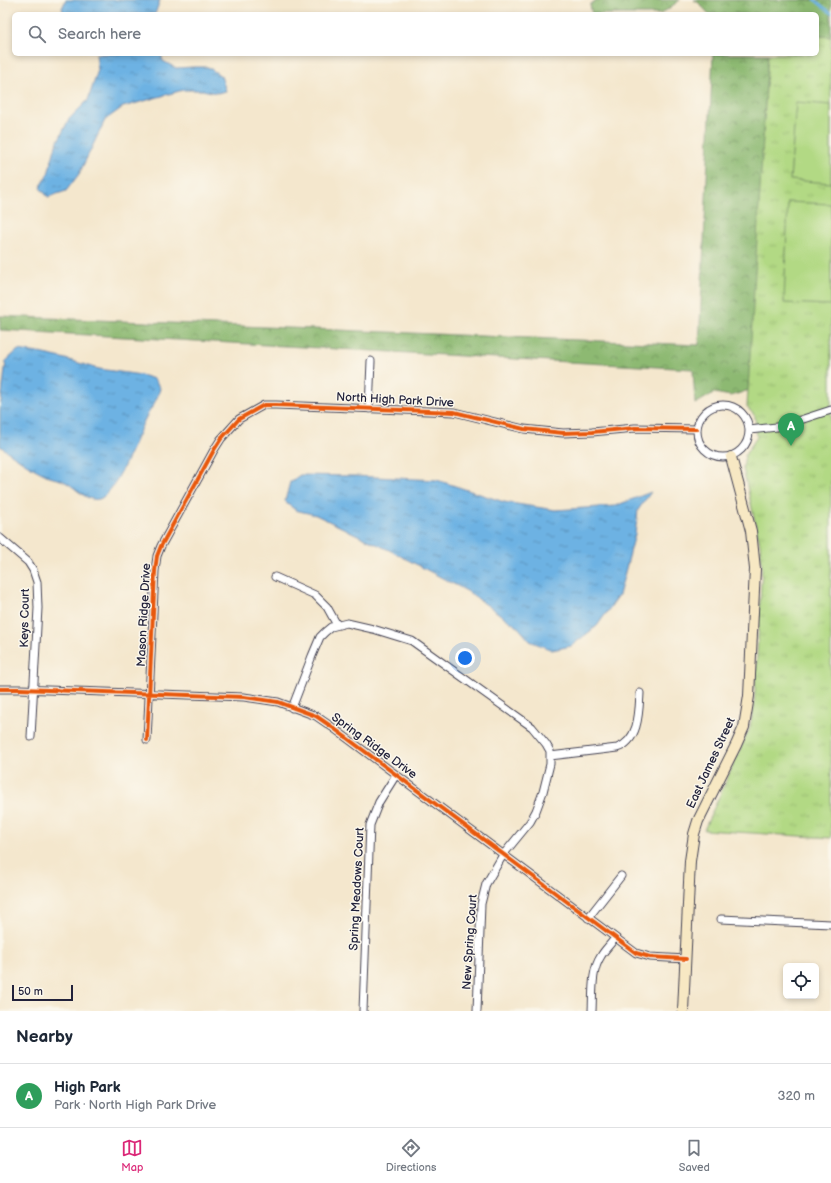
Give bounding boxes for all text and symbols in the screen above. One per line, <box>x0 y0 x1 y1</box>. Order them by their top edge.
search box <box>12 12 819 56</box>
icon: search <box>26 23 48 45</box>
text: Search here <box>58 25 141 44</box>
street label: North High Park Drive <box>336 389 454 411</box>
pin: A <box>778 413 804 446</box>
street label: Mason Ridge Drive <box>134 563 154 667</box>
street label: Keys Court <box>17 588 33 648</box>
your location <box>455 648 475 668</box>
street label: Spring Ridge Drive <box>328 710 420 782</box>
street label: East James Street <box>683 715 739 811</box>
street label: Spring Meadows Court <box>346 827 368 951</box>
street label: New Spring Court <box>459 894 481 990</box>
map controls <box>783 963 819 999</box>
button: locate <box>783 963 819 999</box>
scale bar <box>12 983 73 1002</box>
text: 50 m <box>18 985 43 998</box>
text: Nearby <box>16 1027 73 1047</box>
text: High Park <box>54 1078 121 1097</box>
text: A <box>25 1088 33 1104</box>
text: 320 m <box>777 1088 815 1104</box>
text: Park · North High Park Drive <box>54 1097 216 1113</box>
tab: Map <box>121 1137 143 1174</box>
tab: Directions <box>386 1137 436 1174</box>
tab: Saved <box>679 1137 710 1174</box>

